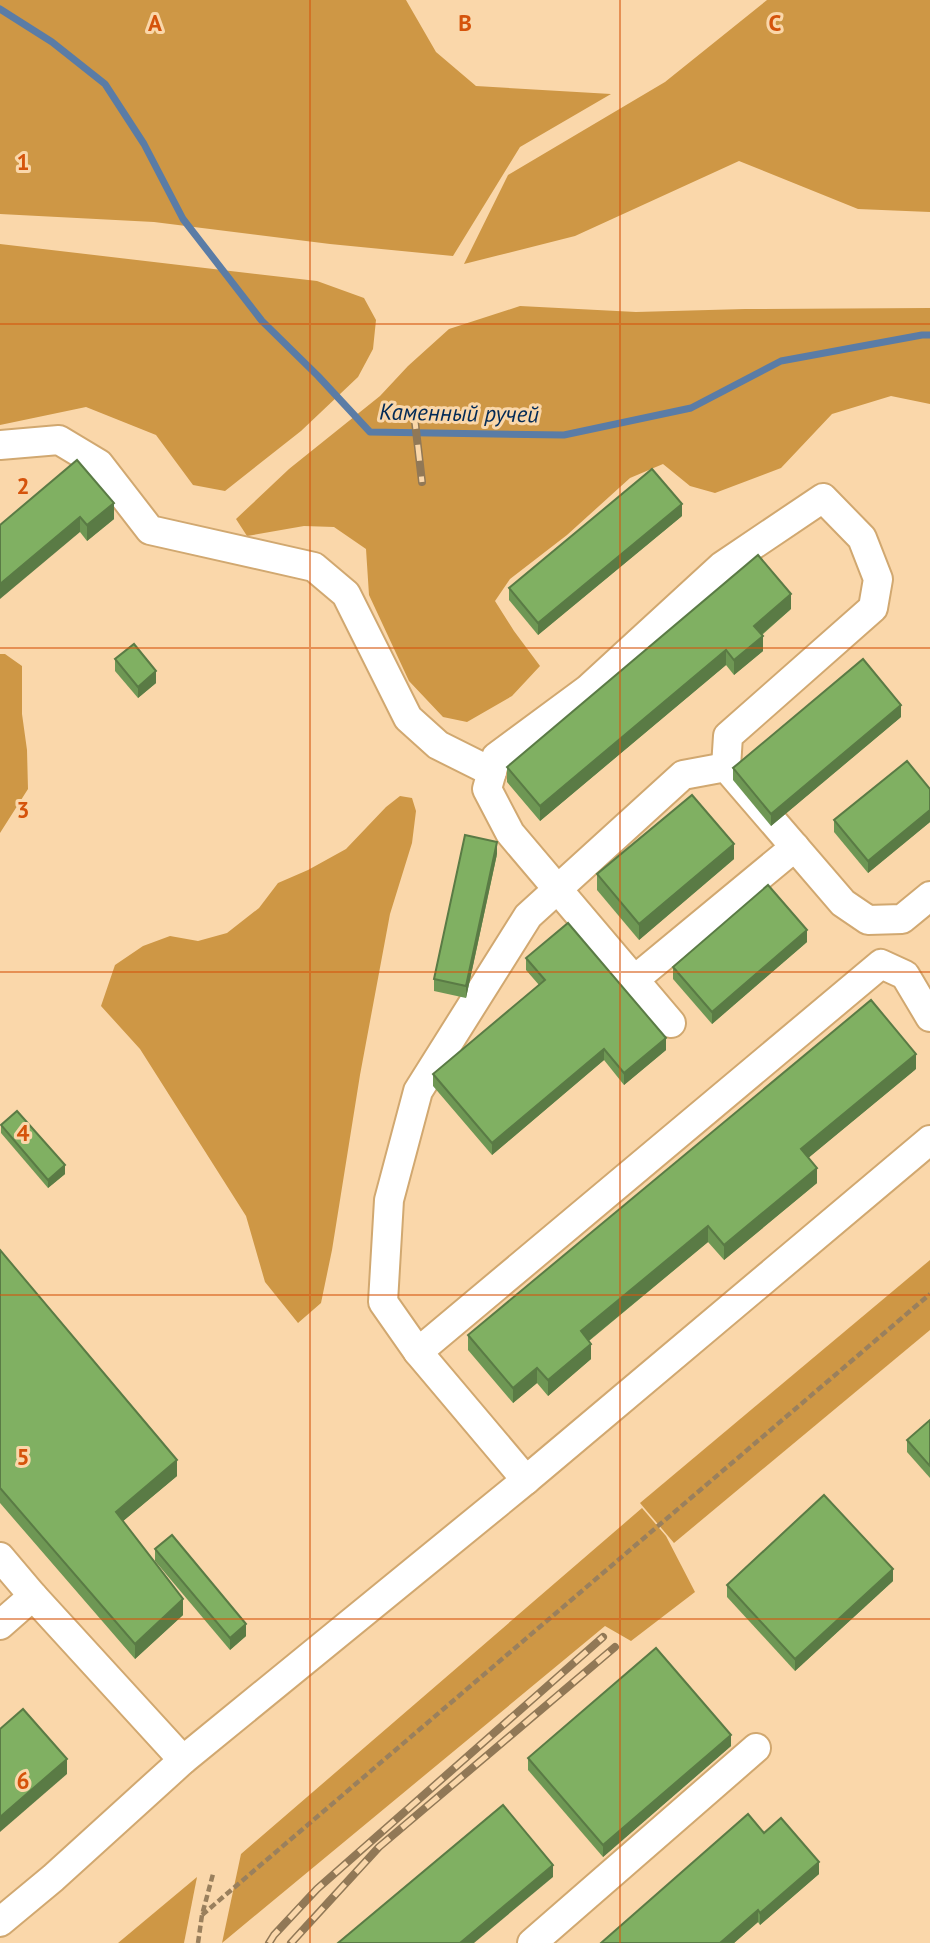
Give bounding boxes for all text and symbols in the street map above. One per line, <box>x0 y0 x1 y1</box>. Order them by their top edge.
text: A <box>148 8 162 37</box>
text: B <box>458 8 472 37</box>
text: C <box>769 8 782 37</box>
text: 1 <box>16 147 30 176</box>
water label: Каменный ручей <box>379 397 539 428</box>
text: 2 <box>16 471 30 500</box>
text: 3 <box>16 795 30 824</box>
text: 4 <box>16 1118 30 1147</box>
text: 5 <box>16 1442 30 1471</box>
text: 6 <box>16 1766 30 1795</box>

